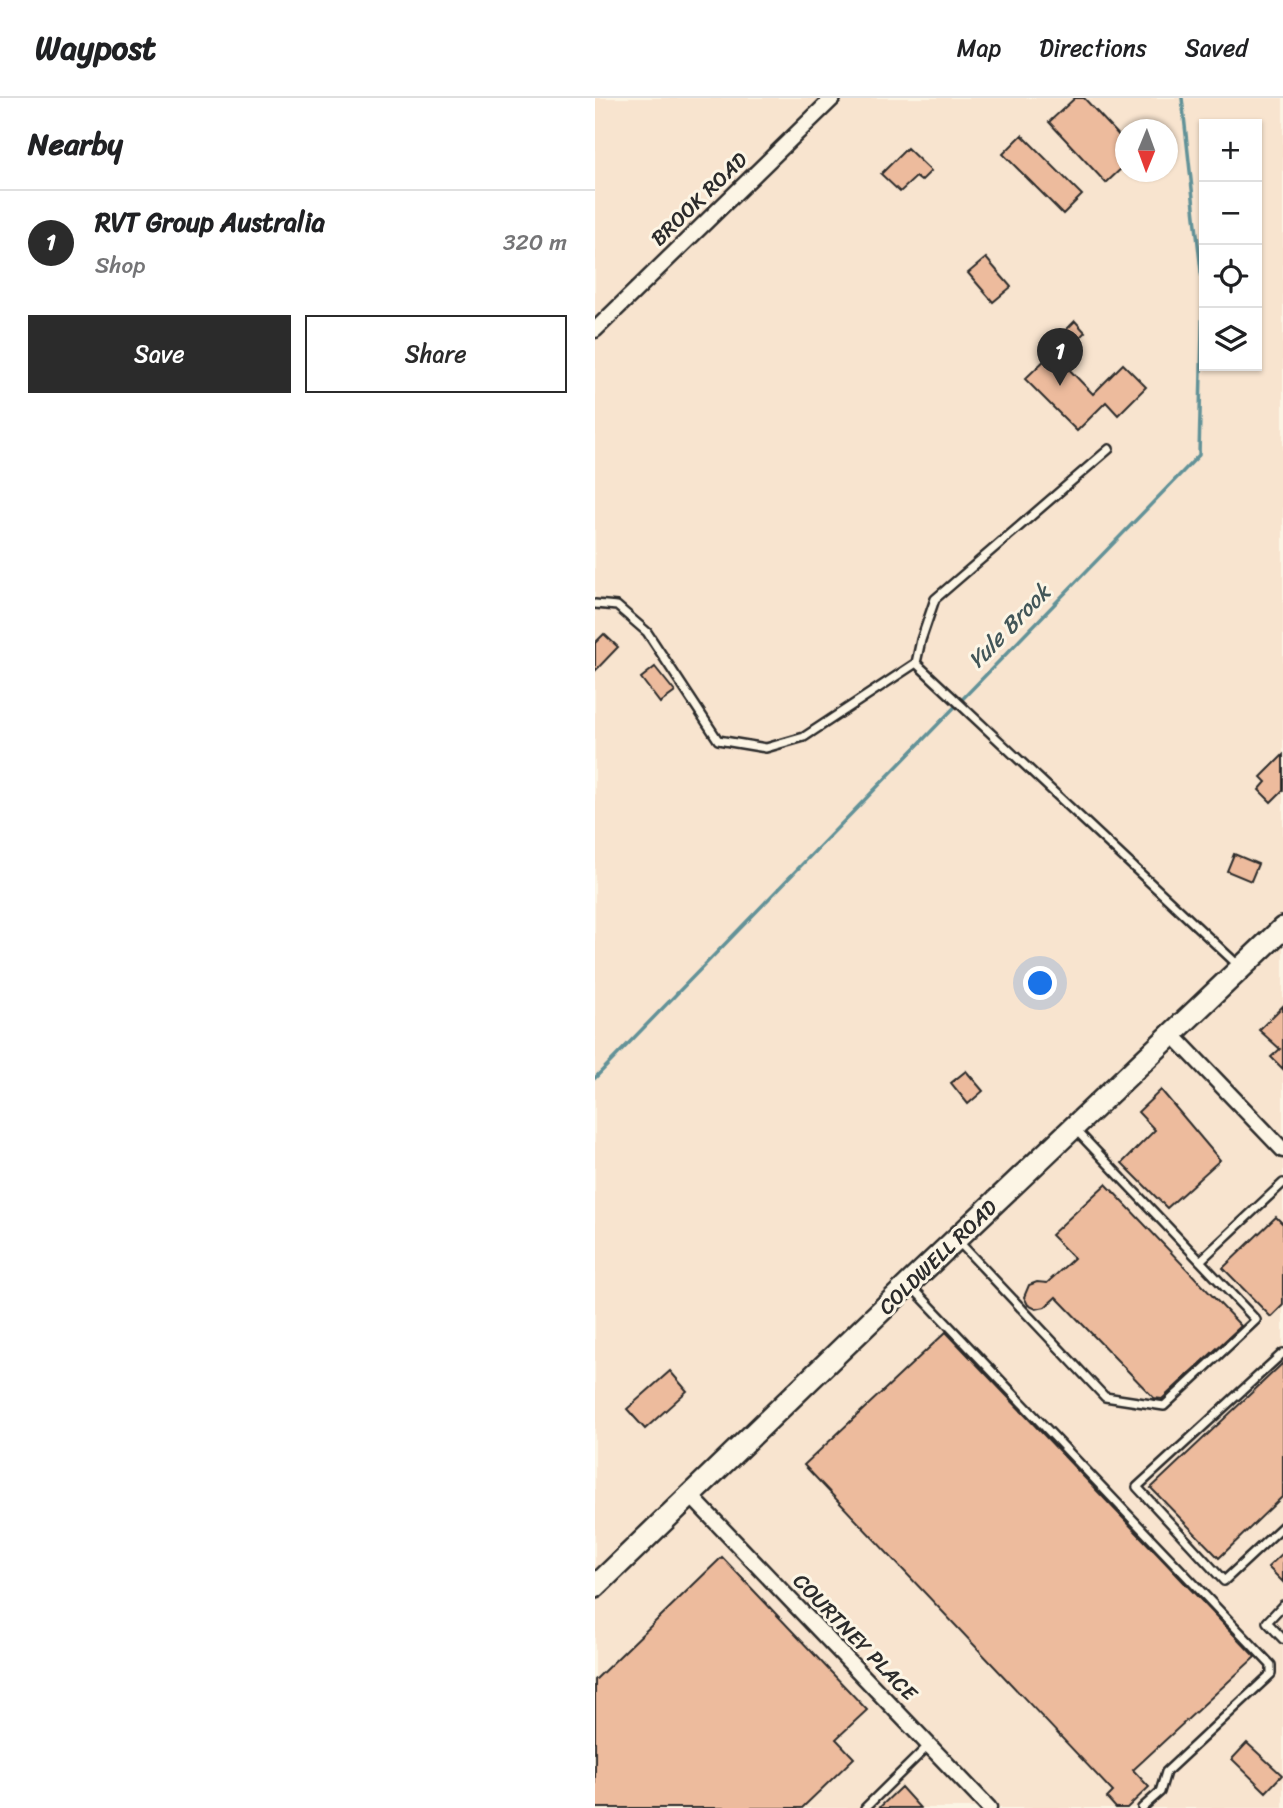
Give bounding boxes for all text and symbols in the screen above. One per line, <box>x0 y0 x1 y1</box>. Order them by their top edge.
text: Waypost <box>35 19 156 77</box>
text: Map <box>957 27 1001 69</box>
text: Directions <box>1039 27 1147 69</box>
text: Saved <box>1185 27 1248 69</box>
text: Nearby <box>28 117 123 171</box>
north arrow <box>1115 119 1178 182</box>
map controls <box>1199 119 1262 371</box>
button: + <box>1199 119 1262 182</box>
street label: BROOK ROAD <box>641 142 757 256</box>
button: − <box>1199 182 1262 245</box>
text: RVT Group Australia <box>95 199 325 245</box>
text: 1 <box>46 222 56 263</box>
text: 320 m <box>503 222 567 263</box>
text: Shop <box>95 245 145 286</box>
button: locate <box>1199 245 1262 308</box>
button: layers <box>1199 308 1262 371</box>
button: Save <box>28 315 291 393</box>
button: Share <box>305 315 567 393</box>
pin: 1 <box>1037 328 1083 386</box>
water label: Yule Brook <box>958 573 1062 679</box>
your location <box>1023 966 1057 1000</box>
street label: COLDWELL ROAD <box>869 1189 1007 1324</box>
street label: COURTNEY PLACE <box>783 1564 928 1711</box>

